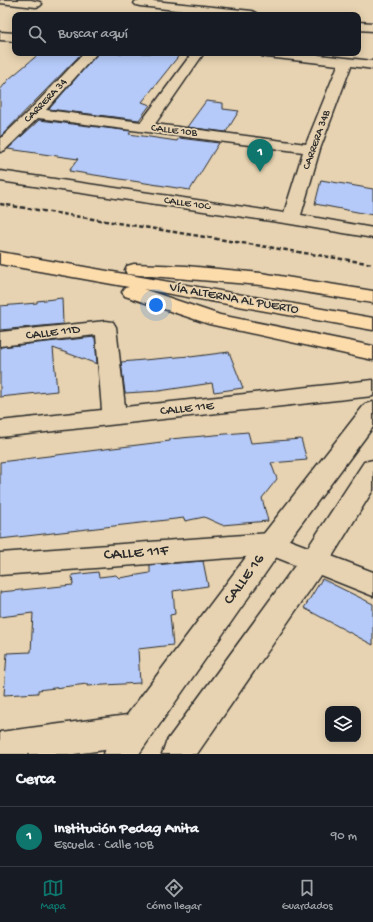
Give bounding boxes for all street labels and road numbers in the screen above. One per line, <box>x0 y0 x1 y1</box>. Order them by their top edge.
street label: CARRERA 34 <box>22 76 71 126</box>
street label: CARRERA 34B <box>301 108 333 171</box>
street label: CALLE 10B <box>150 122 198 140</box>
street label: CALLE 10C <box>163 195 212 213</box>
street label: VÍA ALTERNA AL PUERTO <box>167 279 300 318</box>
street label: CALLE 11D <box>25 322 81 344</box>
street label: CALLE 11E <box>159 399 216 419</box>
street label: CALLE 11F <box>103 542 170 566</box>
street label: CALLE 16 <box>220 550 270 609</box>

